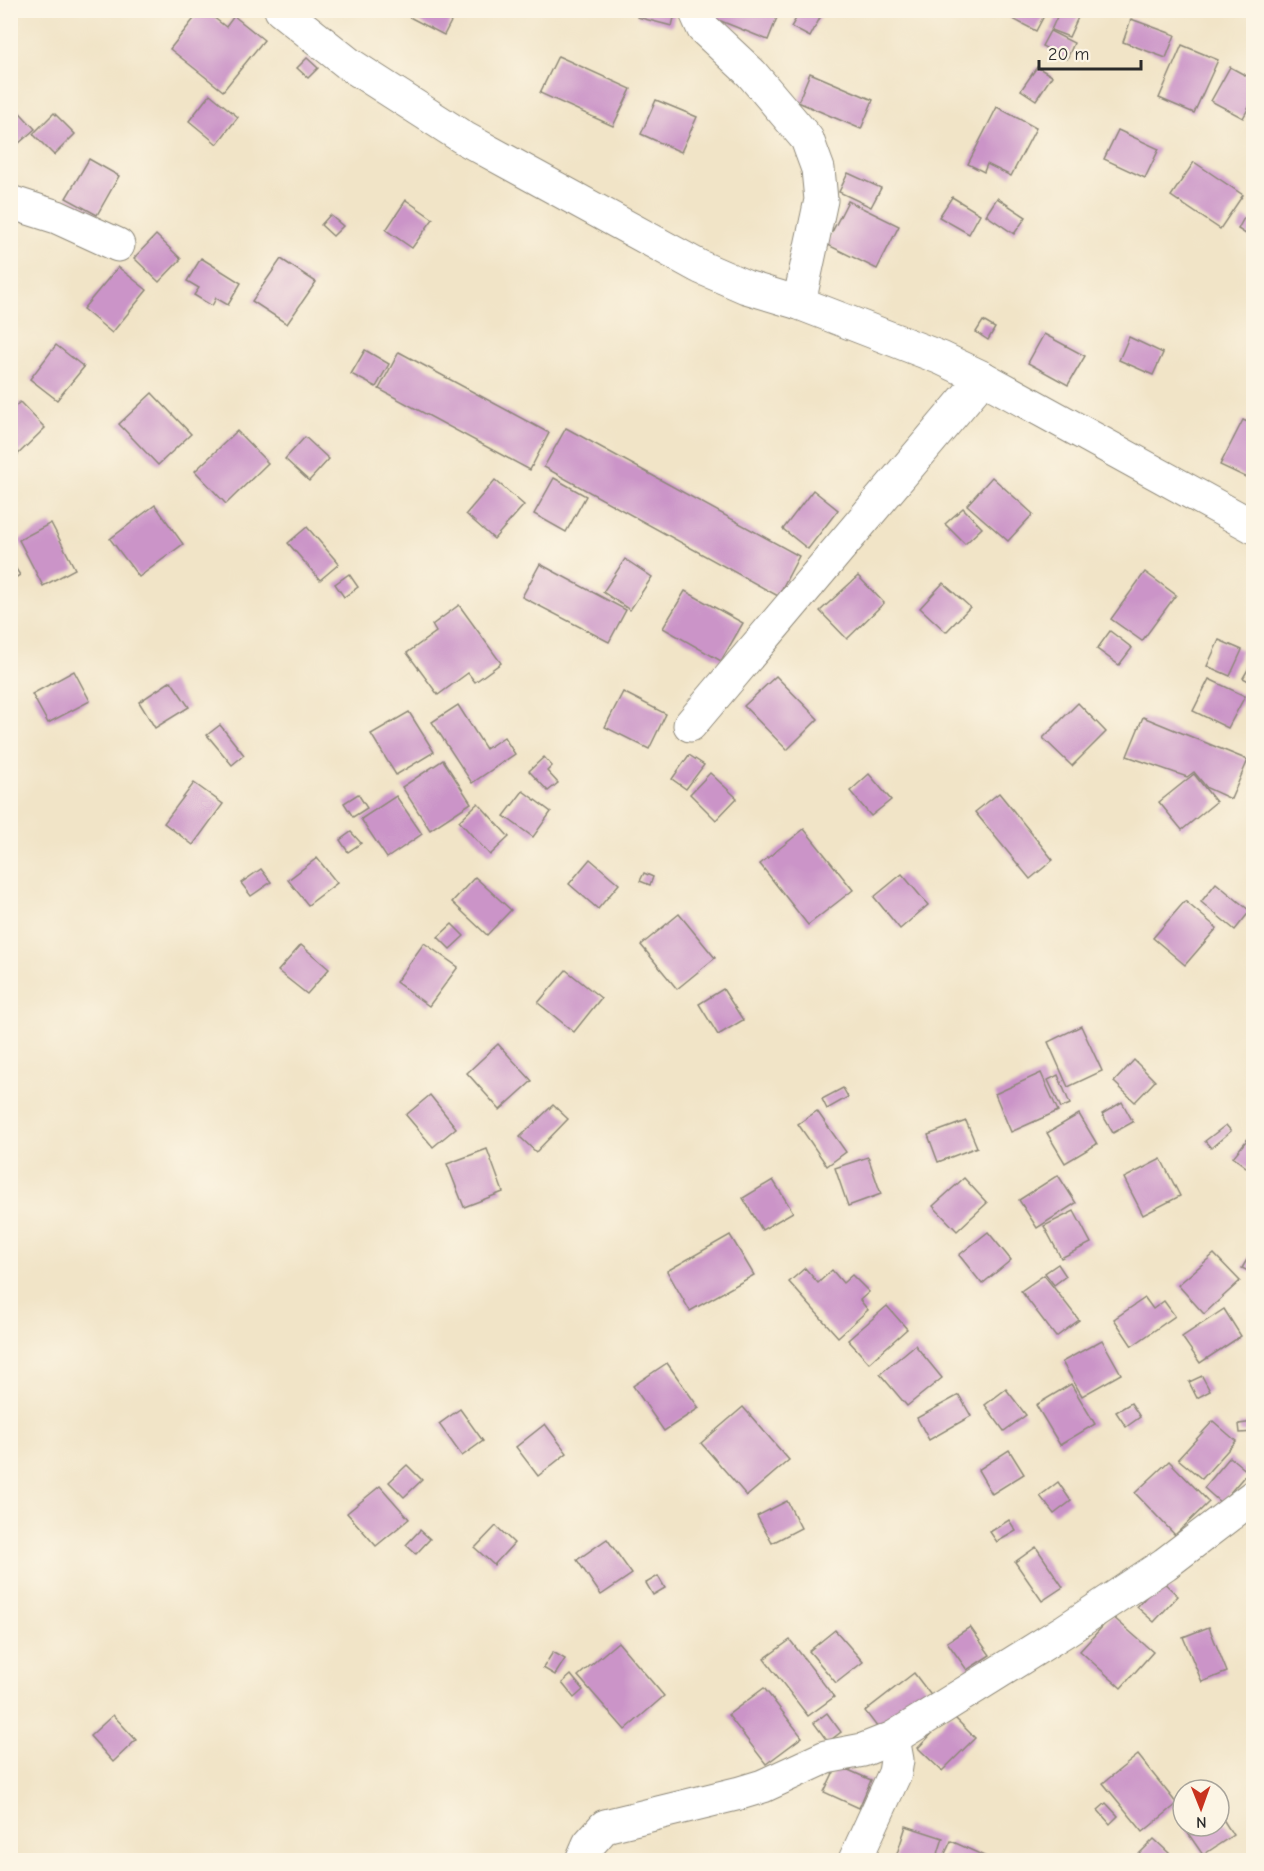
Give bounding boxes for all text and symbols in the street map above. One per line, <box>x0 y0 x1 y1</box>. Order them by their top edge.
scale bar <box>1039 33 1141 71</box>
text: 20 m <box>1048 44 1089 65</box>
north arrow <box>1171 1778 1231 1838</box>
text: N <box>1196 1813 1207 1831</box>

